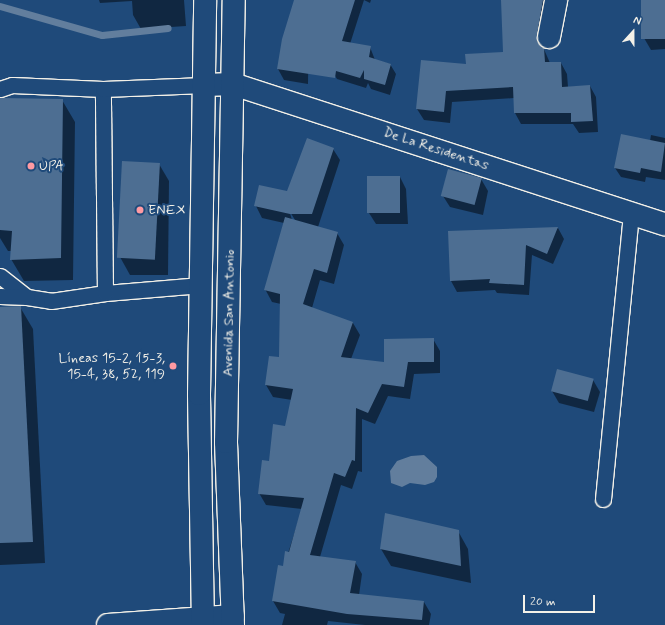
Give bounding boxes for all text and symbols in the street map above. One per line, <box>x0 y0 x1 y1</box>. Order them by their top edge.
north arrow <box>613 12 653 52</box>
text: N <box>631 13 643 29</box>
street label: De La Residentas <box>385 125 487 173</box>
place label: UPA <box>39 158 64 174</box>
marker: UPA <box>26 161 36 171</box>
place label: ENEX <box>148 202 186 218</box>
marker: ENEX <box>135 205 145 215</box>
street label: Avenida San Antonio <box>220 251 238 375</box>
place label: Líneas 15-2, 15-3, 15-4, 38, 52, 119 <box>59 350 165 382</box>
marker: Líneas 15-2, 15-3, 15-4, 38, 52, 119 <box>168 361 178 371</box>
scale bar <box>525 587 597 613</box>
text: 20 m <box>530 594 556 610</box>

